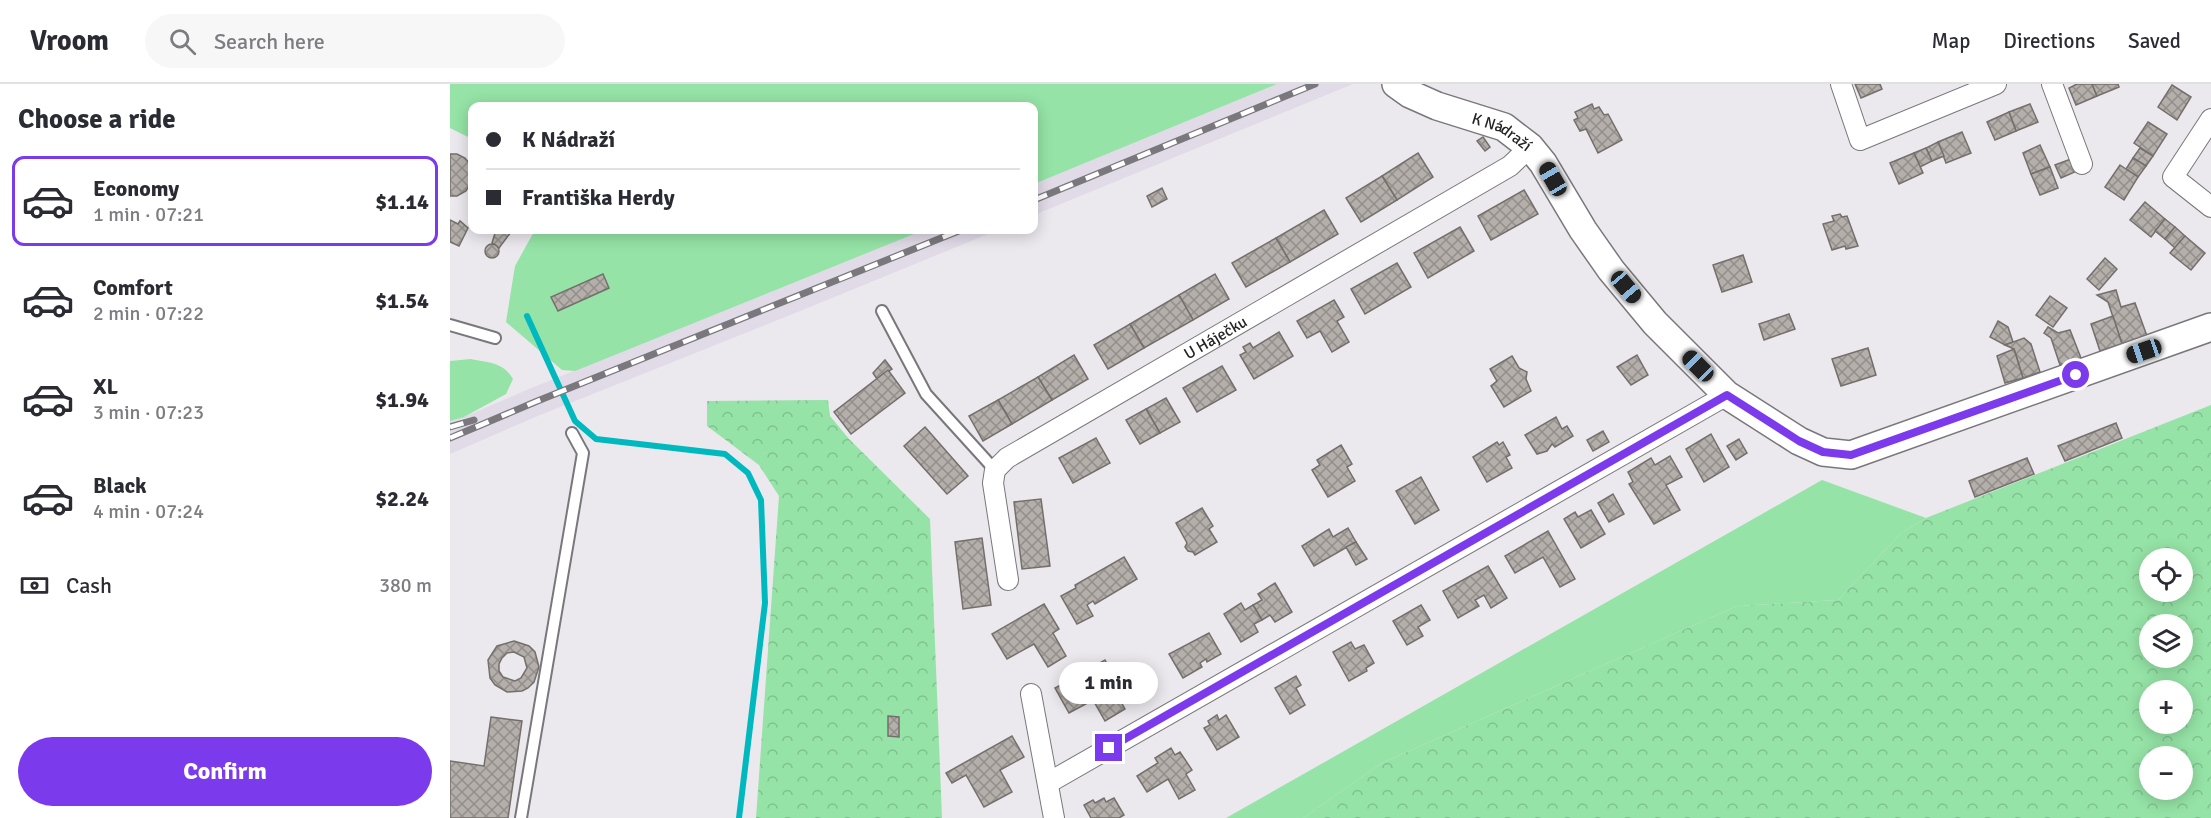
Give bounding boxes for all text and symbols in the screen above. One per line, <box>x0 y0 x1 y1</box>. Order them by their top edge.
search box <box>145 14 565 68</box>
text: Vroom <box>30 24 109 58</box>
icon: search <box>166 25 199 58</box>
text: Search here <box>214 28 325 55</box>
text: Map <box>1932 28 1970 54</box>
text: Directions <box>2003 28 2095 54</box>
text: Saved <box>2128 28 2181 54</box>
text: Choose a ride <box>18 103 176 136</box>
street label: K Nádraží <box>1469 109 1536 156</box>
text: K Nádraží <box>522 126 615 153</box>
car <box>1536 159 1570 199</box>
icon: car <box>21 174 75 228</box>
text: Economy <box>93 175 179 202</box>
text: Františka Herdy <box>522 184 675 211</box>
text: $1.14 <box>375 188 429 215</box>
text: 1 min · 07:21 <box>93 202 204 227</box>
car <box>1608 267 1644 307</box>
icon: car <box>21 273 75 327</box>
text: Comfort <box>93 274 173 301</box>
text: $1.54 <box>375 287 429 314</box>
text: 2 min · 07:22 <box>93 301 204 326</box>
street label: U Háječku <box>1181 312 1251 364</box>
car <box>2124 337 2164 365</box>
car <box>1679 347 1717 385</box>
route start <box>2062 361 2089 388</box>
icon: car <box>21 372 75 426</box>
text: XL <box>93 373 118 400</box>
text: $1.94 <box>375 386 429 413</box>
text: 3 min · 07:23 <box>93 400 204 425</box>
icon: car <box>21 471 75 525</box>
text: Black <box>93 472 147 499</box>
text: $2.24 <box>375 485 429 512</box>
text: 4 min · 07:24 <box>93 499 204 524</box>
map controls <box>2139 548 2193 800</box>
button: locate <box>2139 548 2193 602</box>
icon: cash <box>18 569 51 602</box>
text: Cash <box>66 572 112 599</box>
text: 380 m <box>379 573 432 598</box>
button: layers <box>2139 614 2193 668</box>
callout: 1 min <box>1060 661 1158 703</box>
text: 1 min <box>1084 670 1133 695</box>
button: + <box>2139 680 2193 734</box>
route end <box>1095 734 1122 761</box>
button: Confirm <box>18 737 432 806</box>
button: − <box>2139 746 2193 800</box>

